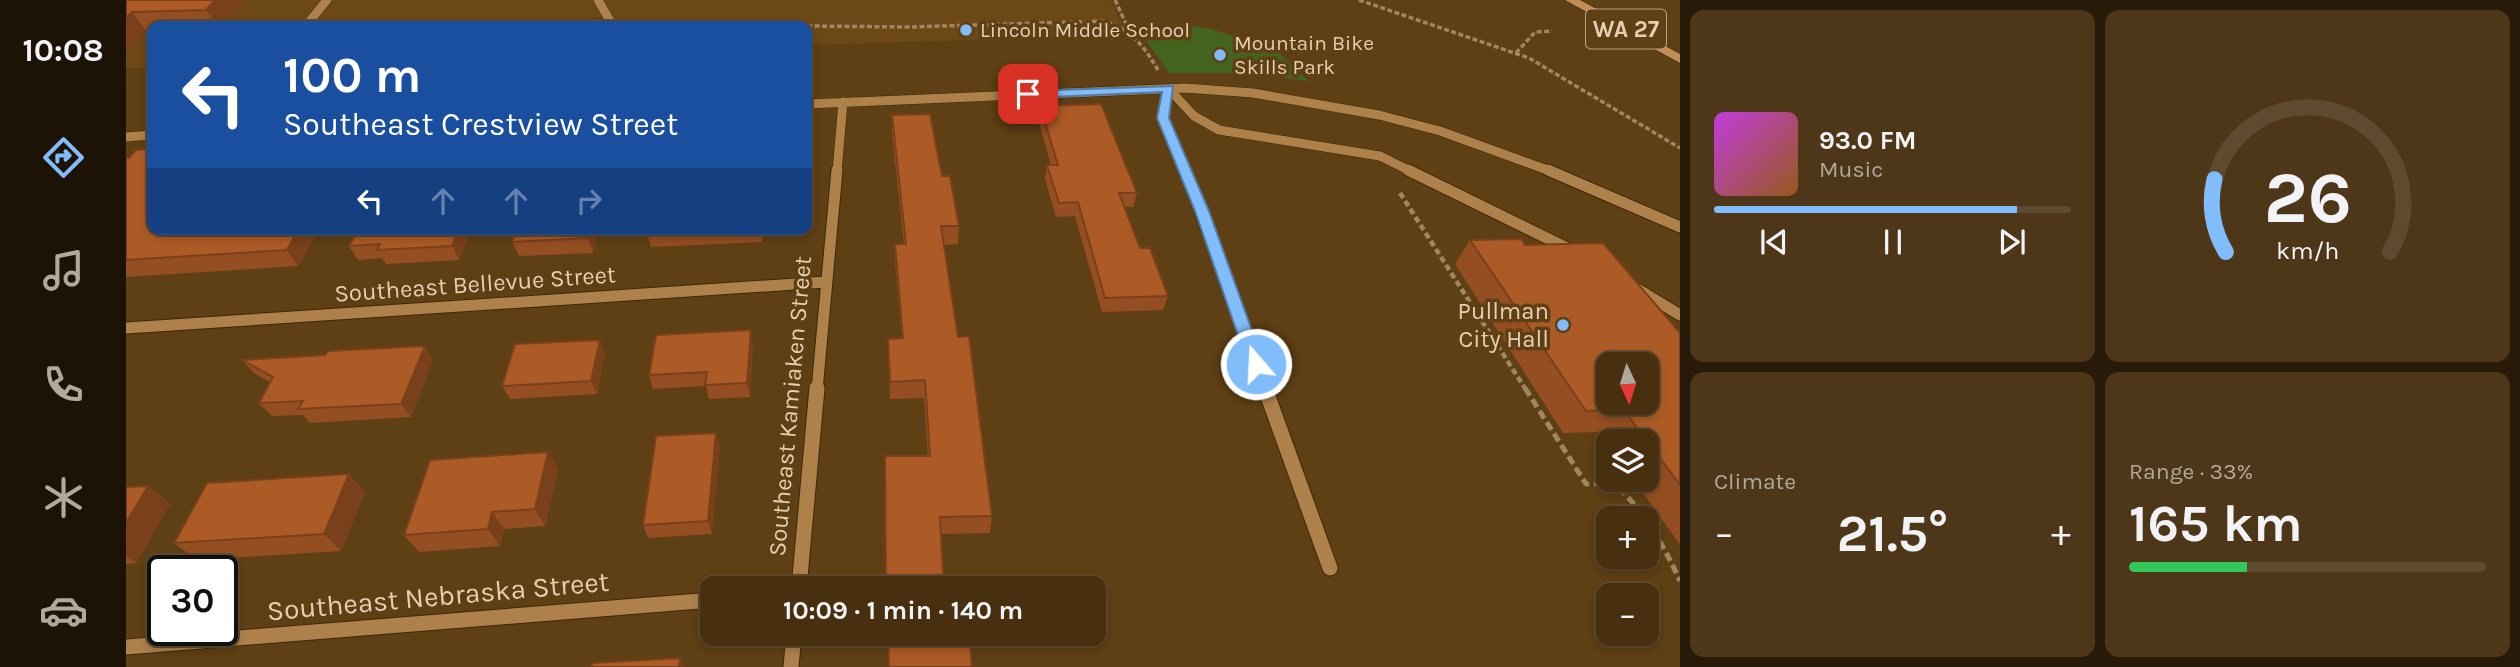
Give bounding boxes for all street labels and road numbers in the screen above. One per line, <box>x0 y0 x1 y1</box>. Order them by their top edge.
road number: WA 27 <box>1586 10 1666 48</box>
street label: Southeast Kamiaken Street <box>763 255 817 557</box>
street label: Southeast Bellevue Street <box>333 260 617 308</box>
street label: Southeast Nebraska Street <box>266 565 610 627</box>

